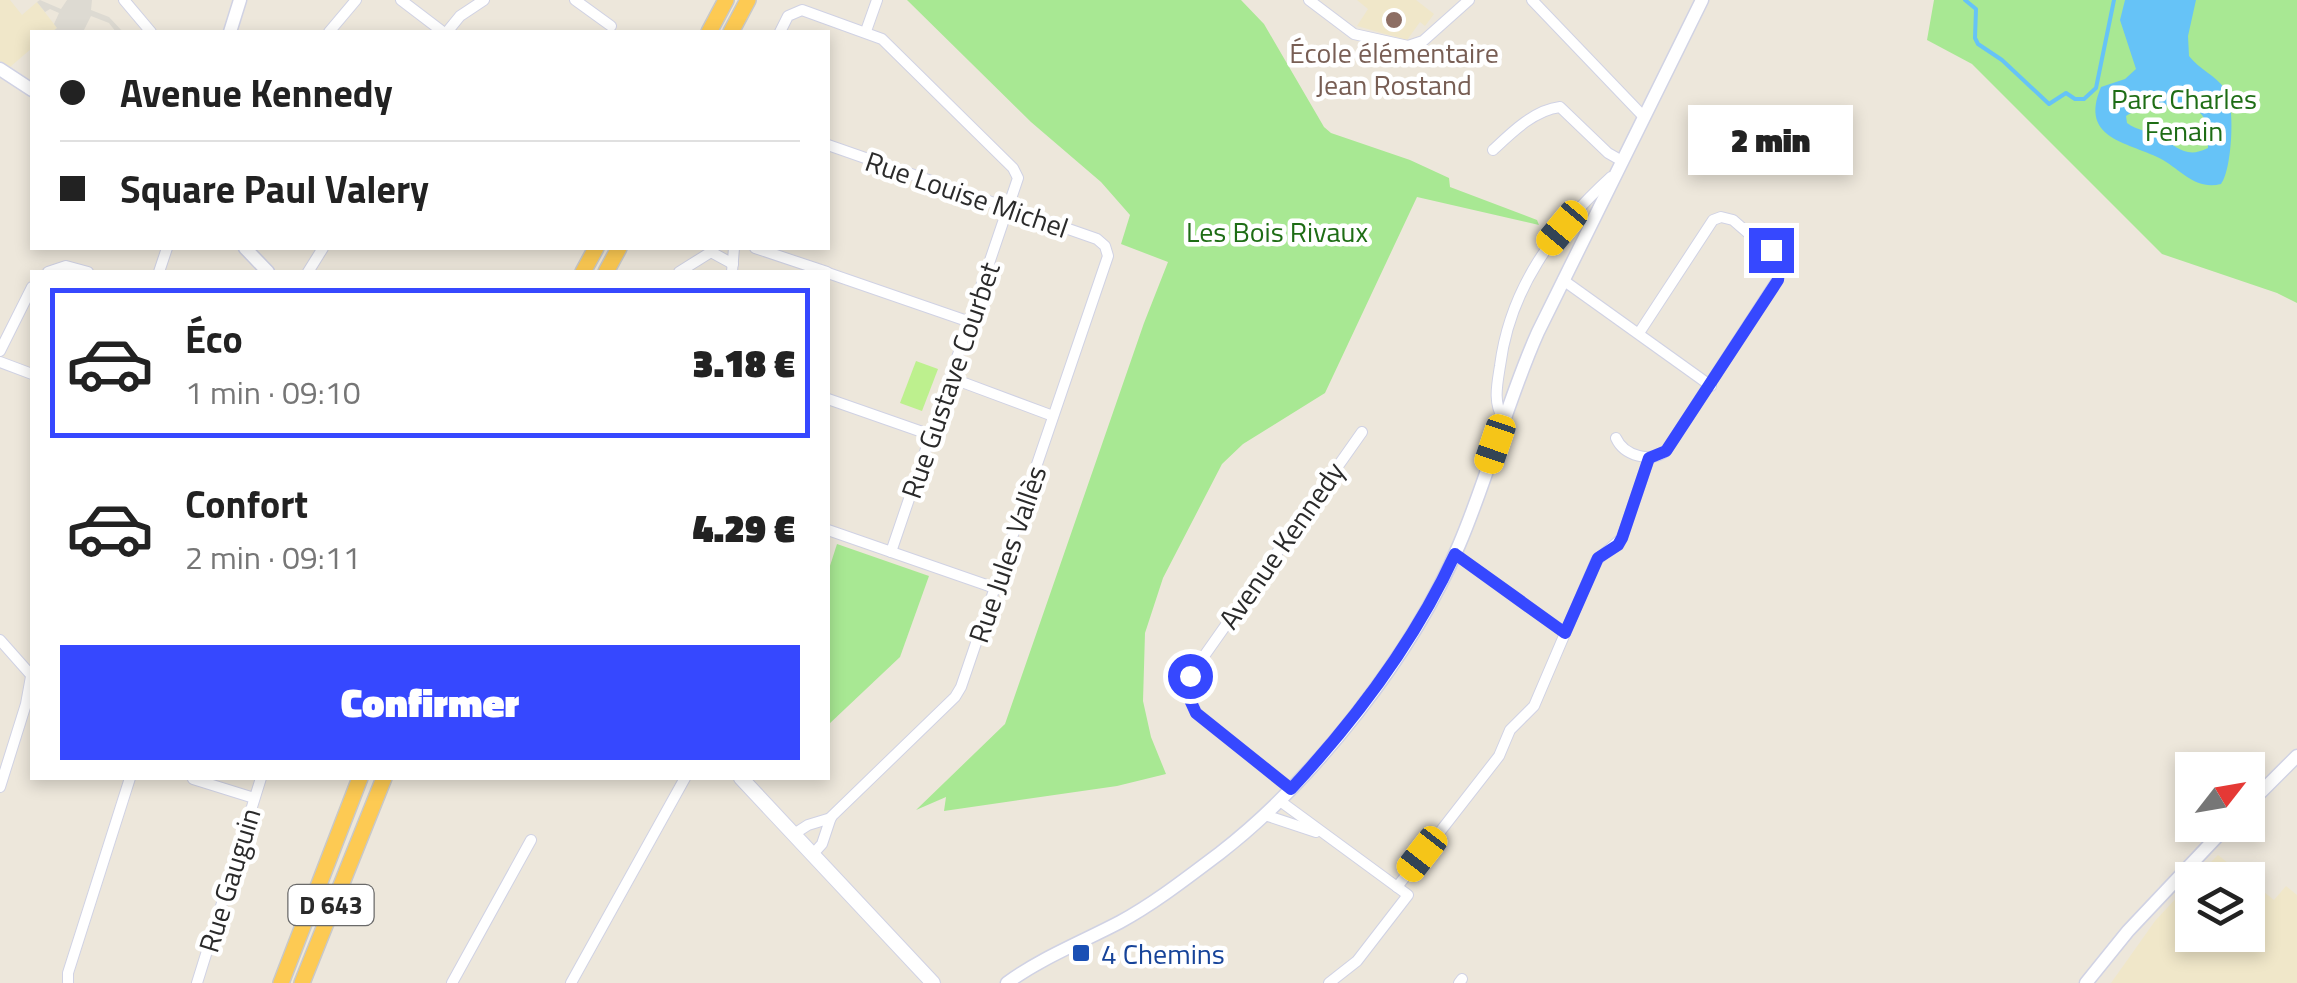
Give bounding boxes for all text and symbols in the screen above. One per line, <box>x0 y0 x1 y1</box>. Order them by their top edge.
marker: École élémentaire Jean Rostand <box>1383 9 1405 31</box>
place label: École élémentaire Jean Rostand <box>1289 31 1499 106</box>
text: Avenue Kennedy <box>120 64 393 122</box>
park label: Parc Charles Fenain <box>2111 77 2257 152</box>
callout: 2 min <box>1688 105 1854 175</box>
text: 2 min <box>1731 116 1810 164</box>
street label: Rue Louise Michel <box>860 139 1074 249</box>
text: Square Paul Valery <box>120 160 429 218</box>
car <box>1531 195 1593 261</box>
park label: Les Bois Rivaux <box>1186 210 1368 253</box>
route end <box>1749 228 1794 273</box>
street label: Rue Gustave Courbet <box>889 256 1011 504</box>
text: Éco <box>185 310 243 368</box>
icon: car <box>65 318 155 408</box>
text: 3.18 € <box>693 334 795 392</box>
text: 1 min · 09:10 <box>185 368 361 416</box>
car <box>1471 411 1519 477</box>
street label: Avenue Kennedy <box>1207 452 1355 638</box>
street label: Rue Jules Vallès <box>957 460 1057 648</box>
text: Confort <box>185 475 308 533</box>
icon: car <box>65 483 155 573</box>
text: 4.29 € <box>693 499 795 557</box>
text: 2 min · 09:11 <box>185 533 361 581</box>
button: Confirmer <box>60 645 800 760</box>
route start <box>1168 654 1213 699</box>
north arrow <box>2175 752 2265 842</box>
map controls <box>2175 752 2265 952</box>
street label: Rue Gauguin <box>187 803 271 957</box>
car <box>1392 821 1452 887</box>
button: layers <box>2175 862 2265 952</box>
road number: D 643 <box>288 885 374 925</box>
place label: 4 Chemins <box>1101 932 1225 975</box>
marker: 4 Chemins <box>1070 942 1092 964</box>

